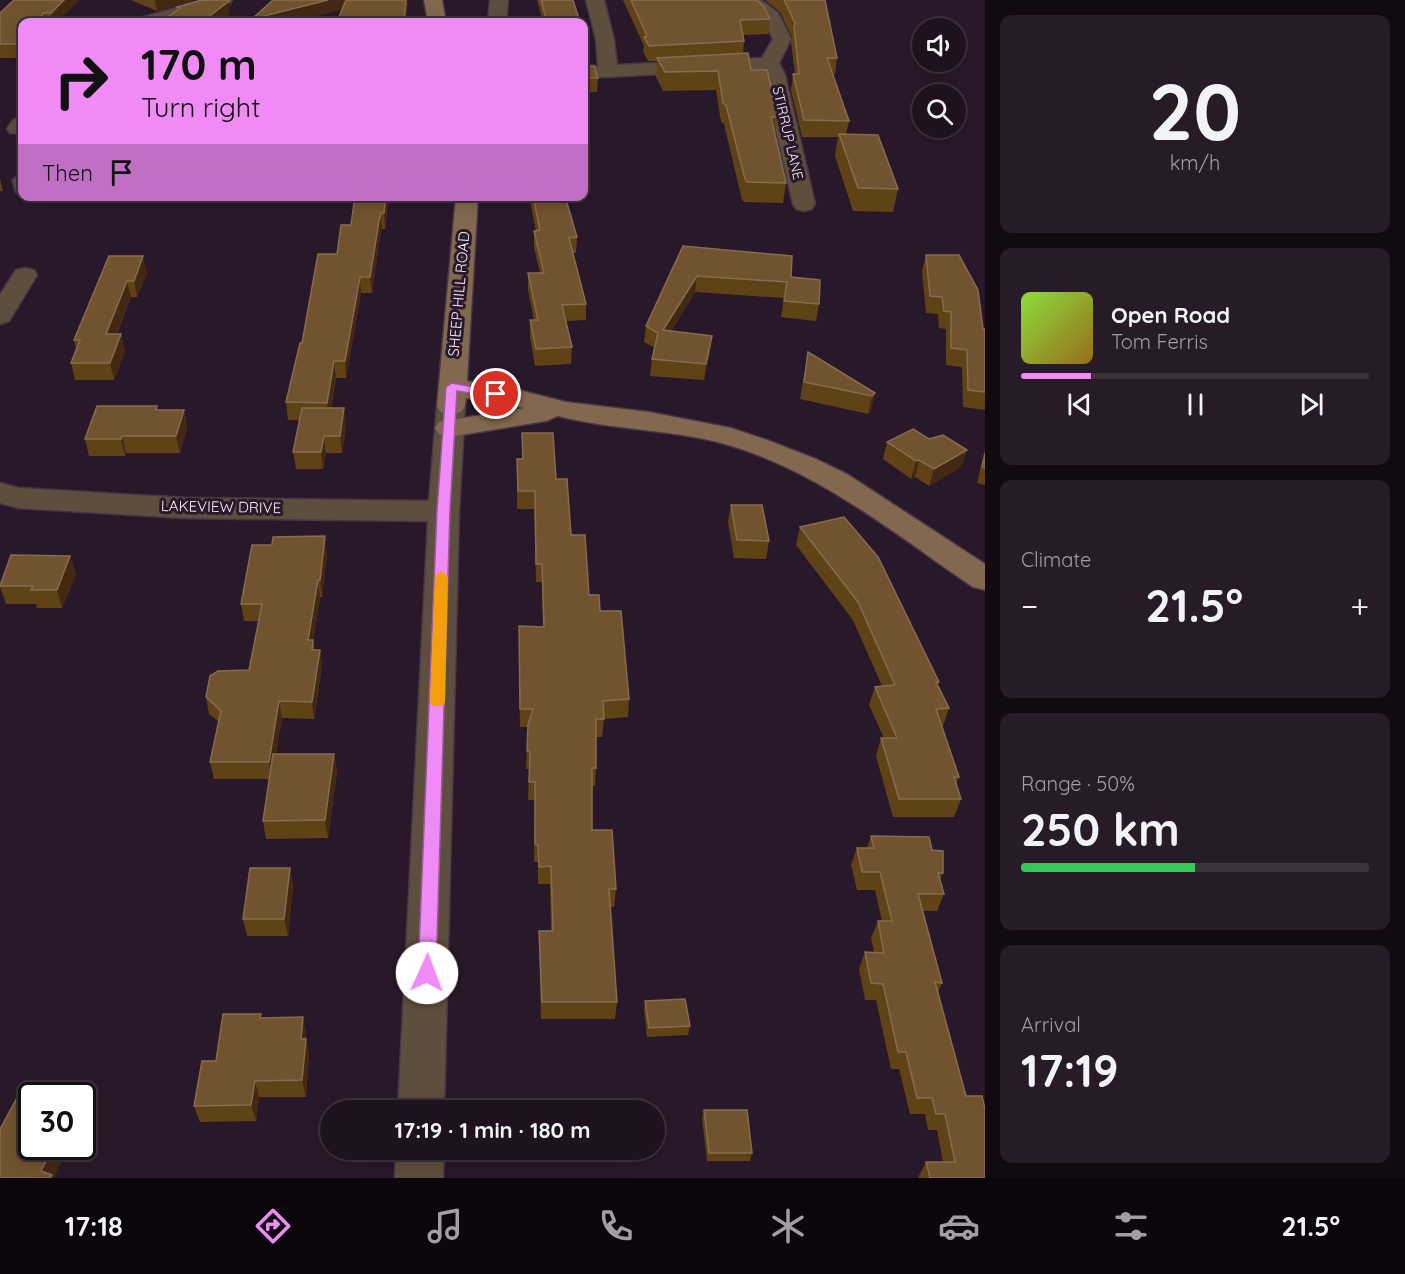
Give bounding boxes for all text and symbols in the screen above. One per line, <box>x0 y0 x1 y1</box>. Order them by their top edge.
map controls <box>912 18 966 138</box>
button: sound <box>912 18 966 72</box>
text: 170 m <box>141 38 257 91</box>
icon: right <box>42 42 120 120</box>
text: 20 <box>1149 62 1241 160</box>
button: search <box>912 84 966 138</box>
street label: STIRRUP LANE <box>769 85 808 182</box>
text: Turn right <box>141 90 260 124</box>
text: km/h <box>1170 150 1220 175</box>
icon: arrive <box>105 156 138 189</box>
text: Then <box>42 159 93 187</box>
street label: SHEEP HILL ROAD <box>444 230 473 357</box>
text: Open Road <box>1111 301 1230 329</box>
text: Tom Ferris <box>1111 329 1208 354</box>
pin <box>470 368 521 419</box>
icon: arrive <box>479 377 512 410</box>
icon: previous <box>1063 388 1096 421</box>
icon: pause <box>1179 388 1212 421</box>
icon: next <box>1295 388 1328 421</box>
street label: LAKEVIEW DRIVE <box>161 496 281 517</box>
text: Climate <box>1021 547 1091 572</box>
text: 21.5° <box>1145 577 1243 633</box>
text: − <box>1021 585 1038 626</box>
text: + <box>1350 585 1369 626</box>
text: Range · 50% <box>1021 771 1135 796</box>
text: 250 km <box>1021 801 1180 857</box>
position arrow <box>395 941 459 1005</box>
text: Arrival <box>1021 1012 1081 1037</box>
text: 17:19 <box>1021 1042 1119 1098</box>
speed limit sign: 30 <box>18 1082 96 1160</box>
text: 17:19 · 1 min · 180 m <box>395 1116 590 1144</box>
icon: directions <box>252 1205 294 1247</box>
icon: music <box>424 1205 466 1247</box>
icon: phone <box>595 1205 637 1247</box>
icon: climate <box>767 1205 809 1247</box>
icon: car <box>938 1205 980 1247</box>
icon: filters <box>1110 1205 1152 1247</box>
text: 17:18 <box>65 1209 123 1243</box>
text: 21.5° <box>1281 1209 1340 1243</box>

